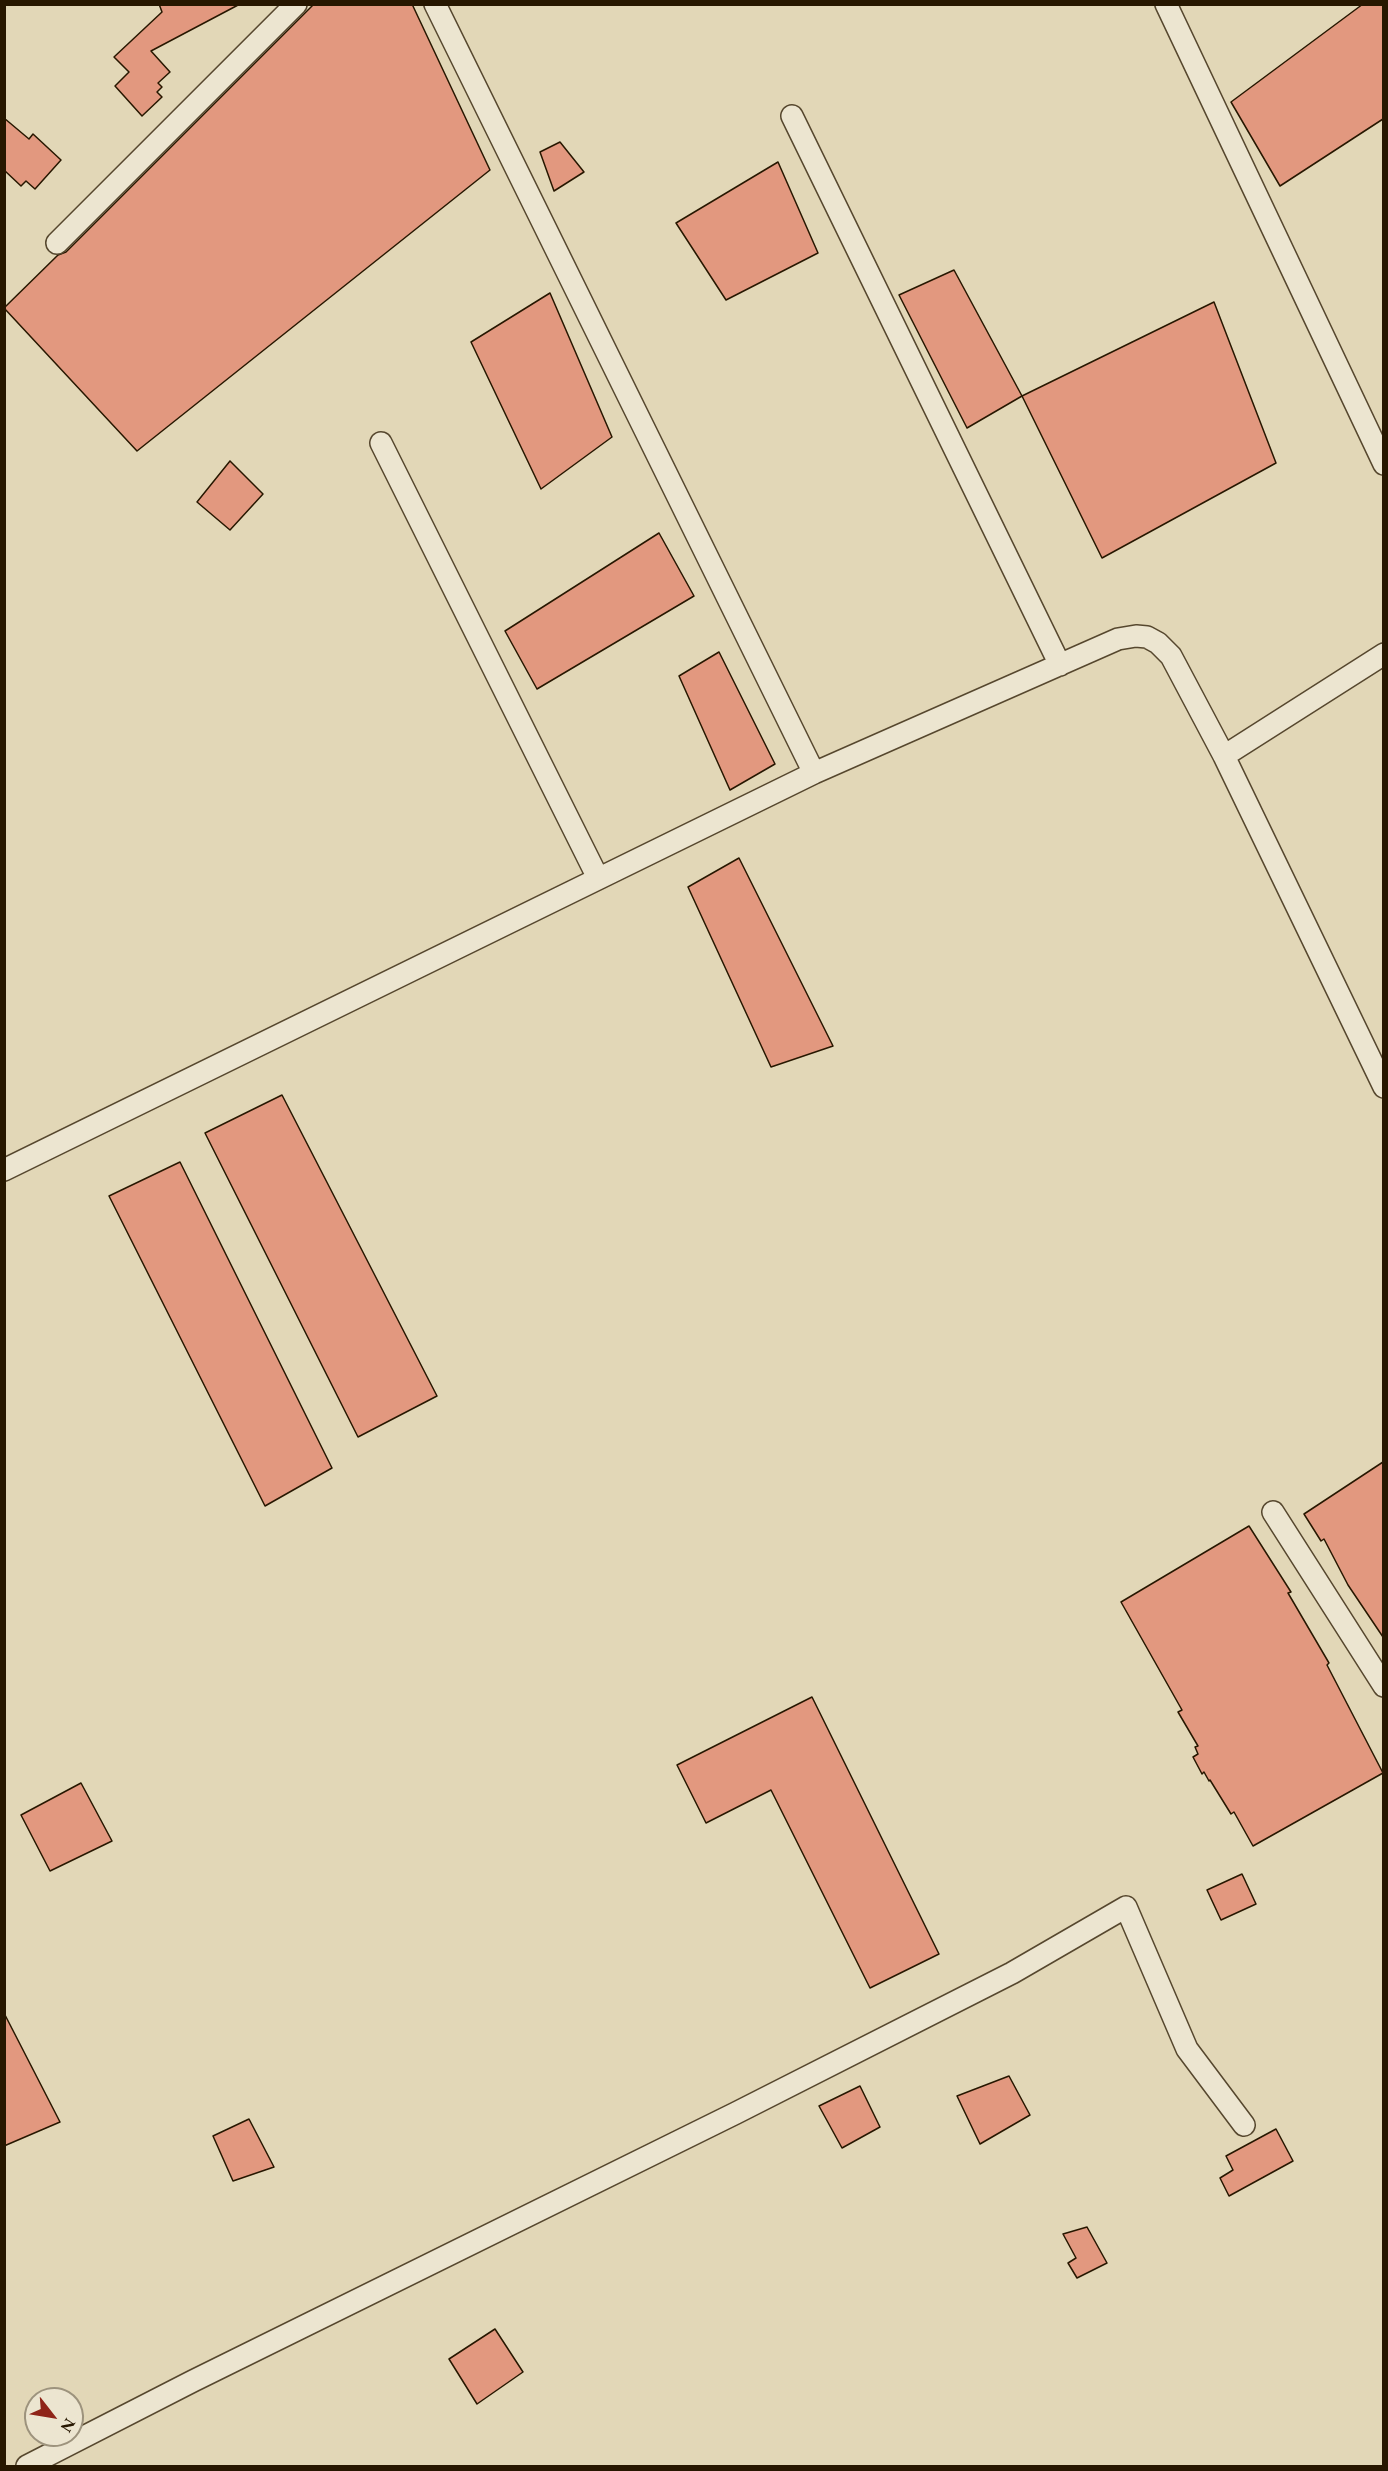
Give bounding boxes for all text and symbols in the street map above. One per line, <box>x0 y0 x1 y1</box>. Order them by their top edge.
north arrow <box>24 2387 84 2447</box>
text: N <box>56 2415 80 2436</box>

